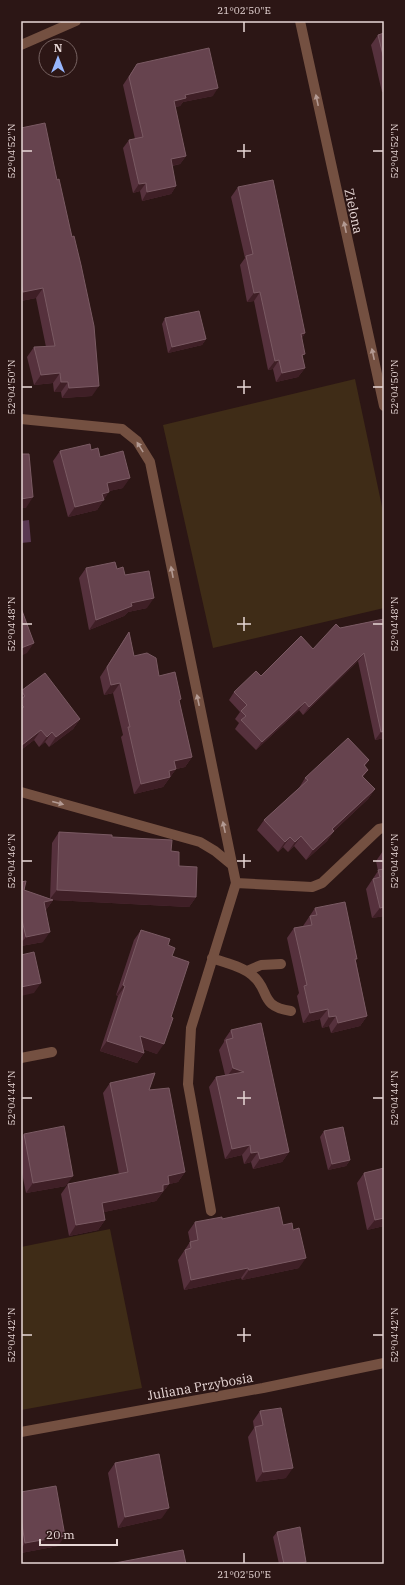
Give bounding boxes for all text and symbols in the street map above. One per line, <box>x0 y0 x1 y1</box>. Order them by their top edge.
text: 21°02'50"E <box>217 4 271 17</box>
north arrow <box>38 38 78 78</box>
text: N <box>54 41 63 55</box>
one-way arrow <box>313 94 319 106</box>
text: 52°04'52"N <box>5 123 18 179</box>
text: 52°04'52"N <box>388 123 401 179</box>
street label: Zielona <box>340 187 367 235</box>
one-way arrow <box>341 221 347 233</box>
one-way arrow <box>369 348 375 360</box>
text: 52°04'50"N <box>5 359 18 415</box>
text: 52°04'50"N <box>388 359 401 415</box>
one-way arrow <box>137 441 144 453</box>
one-way arrow <box>168 566 174 578</box>
text: 52°04'48"N <box>5 596 18 652</box>
text: 52°04'48"N <box>388 596 401 652</box>
one-way arrow <box>194 694 200 706</box>
one-way arrow <box>53 800 65 806</box>
one-way arrow <box>221 821 227 833</box>
text: 52°04'46"N <box>5 833 18 889</box>
text: 52°04'46"N <box>388 833 401 889</box>
text: 52°04'44"N <box>5 1070 18 1126</box>
text: 52°04'44"N <box>388 1070 401 1126</box>
text: 52°04'42"N <box>5 1307 18 1363</box>
text: 52°04'42"N <box>388 1307 401 1363</box>
street label: Juliana Przybosia <box>146 1369 255 1404</box>
scale bar <box>40 1521 117 1547</box>
text: 20 m <box>46 1527 75 1542</box>
text: 21°02'50"E <box>217 1568 271 1581</box>

